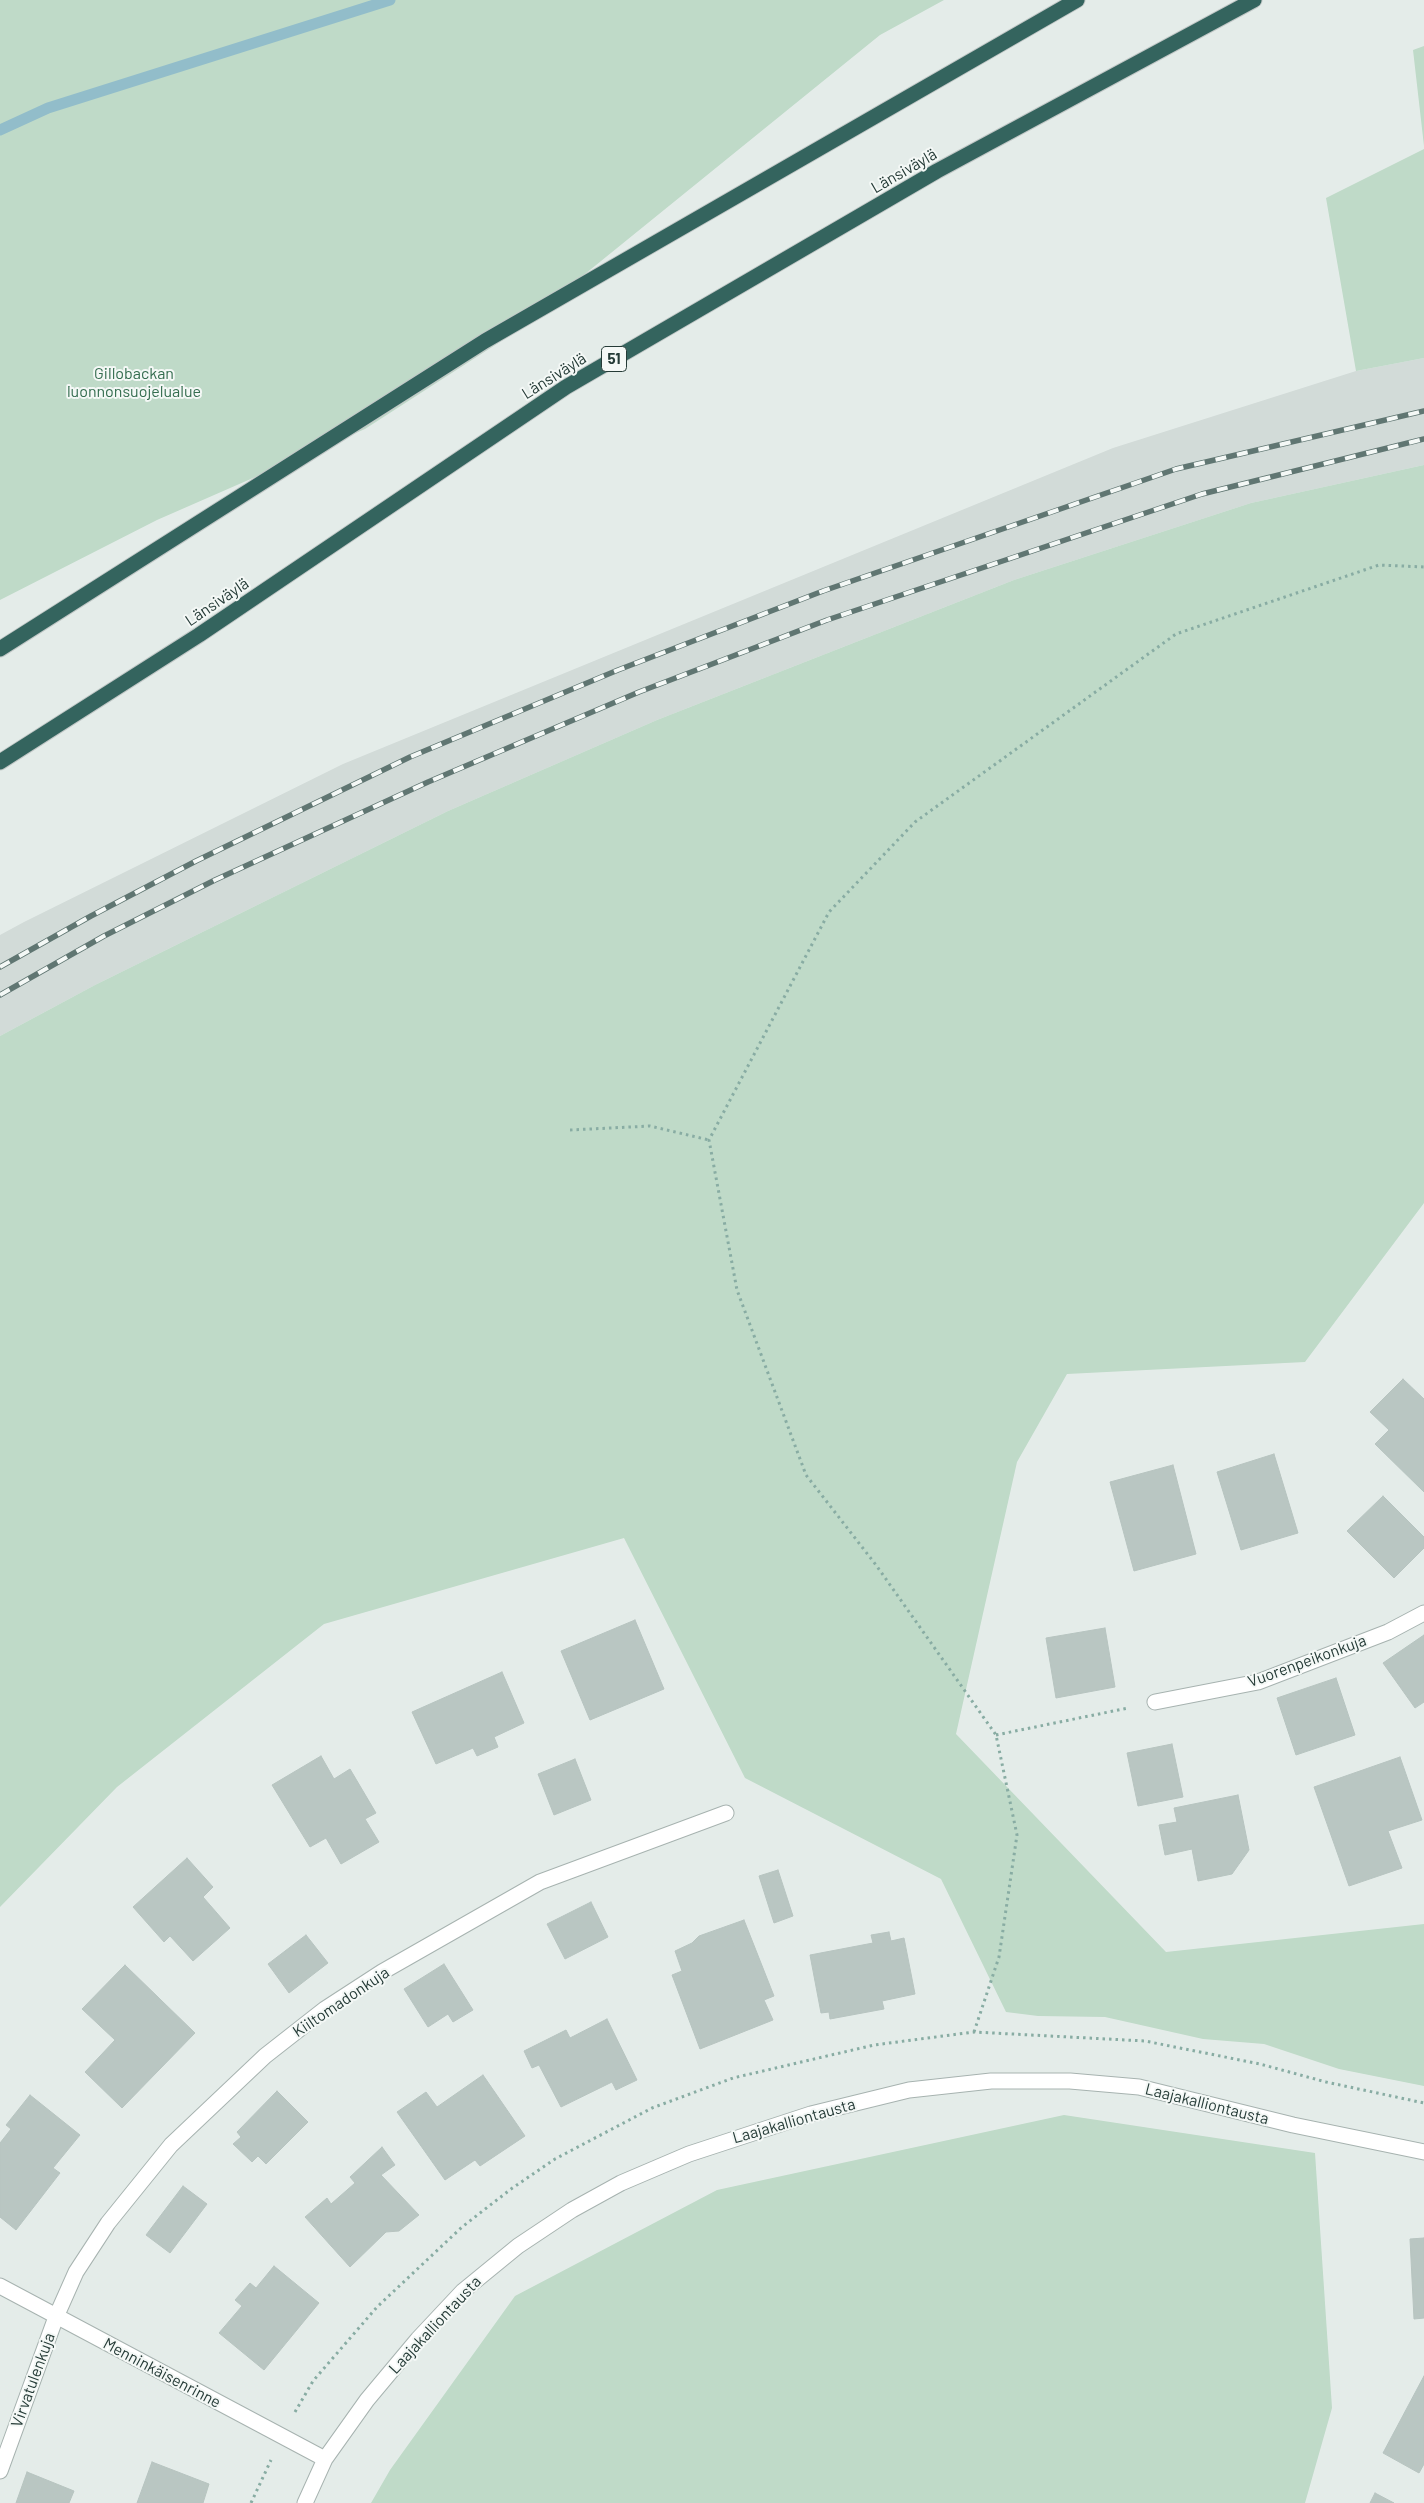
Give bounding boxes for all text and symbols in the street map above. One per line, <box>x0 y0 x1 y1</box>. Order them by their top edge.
street label: Länsiväylä <box>868 145 940 197</box>
road number: 51 <box>602 346 626 372</box>
street label: Länsiväylä <box>518 349 590 403</box>
park label: Gillobackan luonnonsuojelualue <box>67 364 201 402</box>
street label: Länsiväylä <box>182 574 252 630</box>
street label: Vuorenpeikonkuja <box>1245 1631 1369 1691</box>
street label: Kiiltomadonkuja <box>289 1963 393 2041</box>
street label: Laajakalliontausta <box>1143 2079 1271 2129</box>
street label: Laajakalliontausta <box>730 2094 858 2148</box>
street label: Laajakalliontausta <box>385 2272 485 2378</box>
street label: Virvatulenkuja <box>7 2330 59 2430</box>
street label: Menninkäisenrinne <box>100 2334 224 2412</box>

